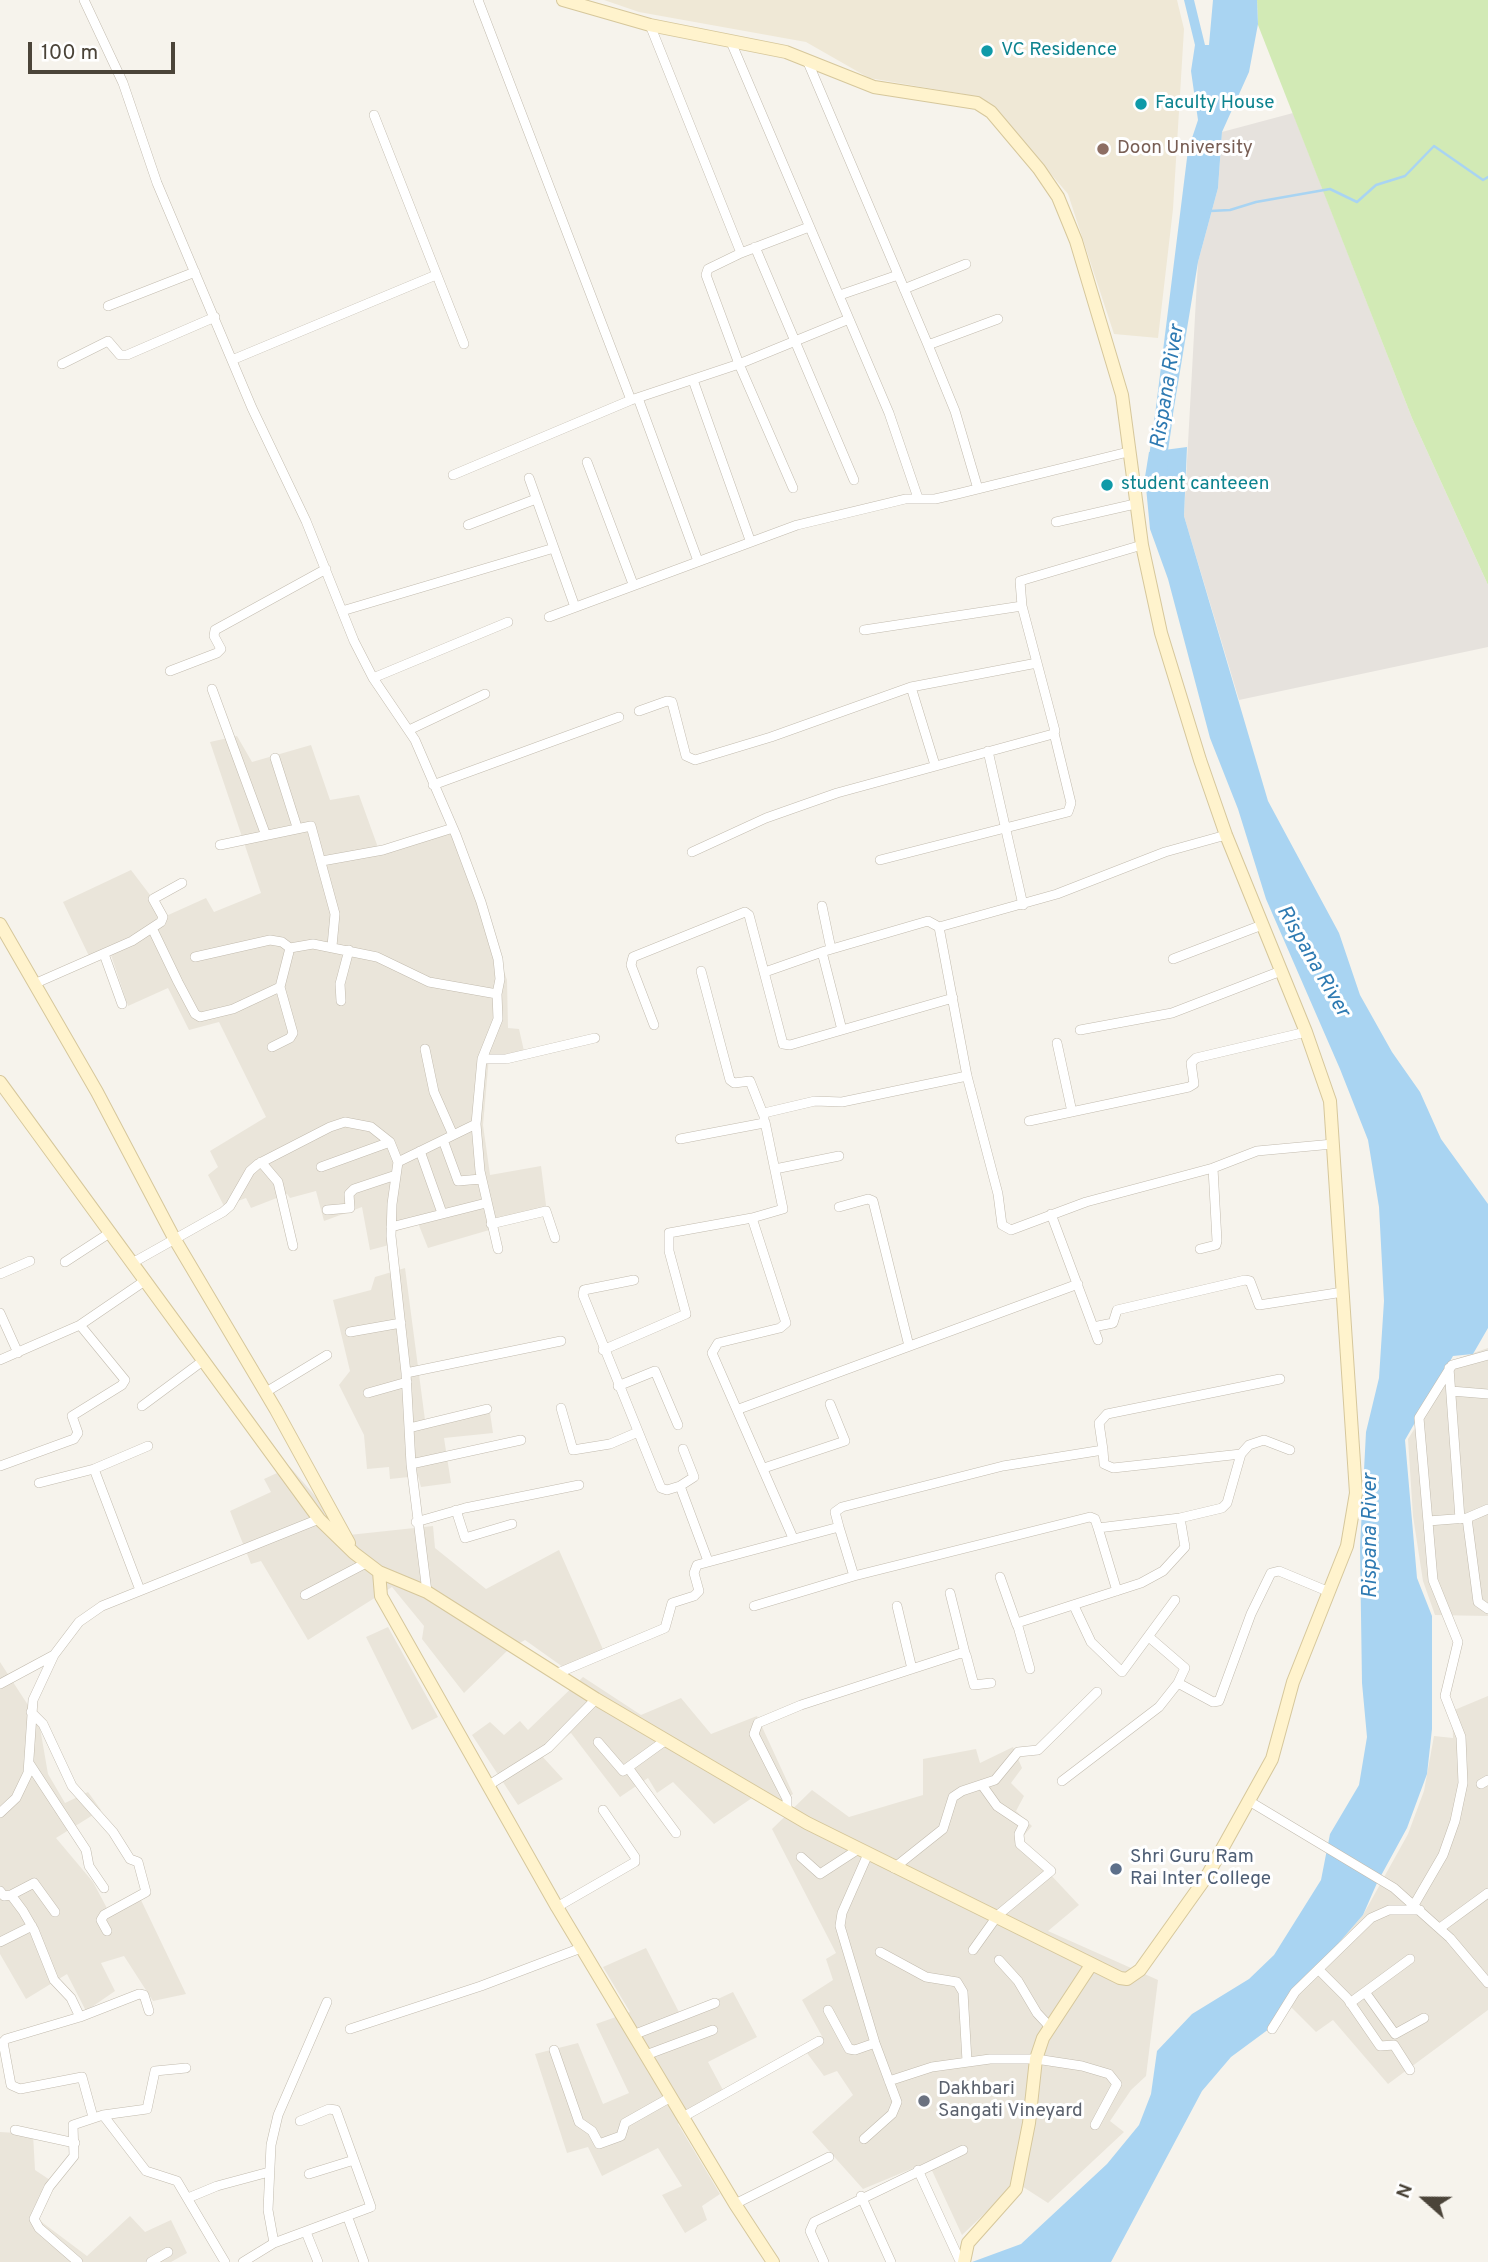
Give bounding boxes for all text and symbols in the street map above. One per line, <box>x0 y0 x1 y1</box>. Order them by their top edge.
scale bar <box>32 28 178 72</box>
text: 100 m <box>41 40 98 67</box>
place label: VC Residence <box>1001 40 1117 62</box>
marker: VC Residence <box>979 43 995 59</box>
place label: Faculty House <box>1155 93 1274 115</box>
marker: Faculty House <box>1133 96 1149 112</box>
place label: Doon University <box>1117 138 1253 160</box>
marker: Doon University <box>1095 141 1111 157</box>
water label: Rispana River <box>1147 323 1191 451</box>
place label: student canteeen <box>1121 474 1269 496</box>
marker: student canteeen <box>1099 477 1115 493</box>
water label: Rispana River <box>1270 901 1354 1023</box>
water label: Rispana River <box>1359 1473 1385 1599</box>
place label: Shri Guru Ram Rai Inter College <box>1130 1847 1271 1891</box>
marker: Shri Guru Ram Rai Inter College <box>1108 1861 1124 1877</box>
place label: Dakhbari Sangati Vineyard <box>938 2079 1083 2123</box>
marker: Dakhbari Sangati Vineyard <box>916 2093 932 2109</box>
north arrow <box>1390 2164 1460 2234</box>
text: N <box>1392 2181 1419 2202</box>

